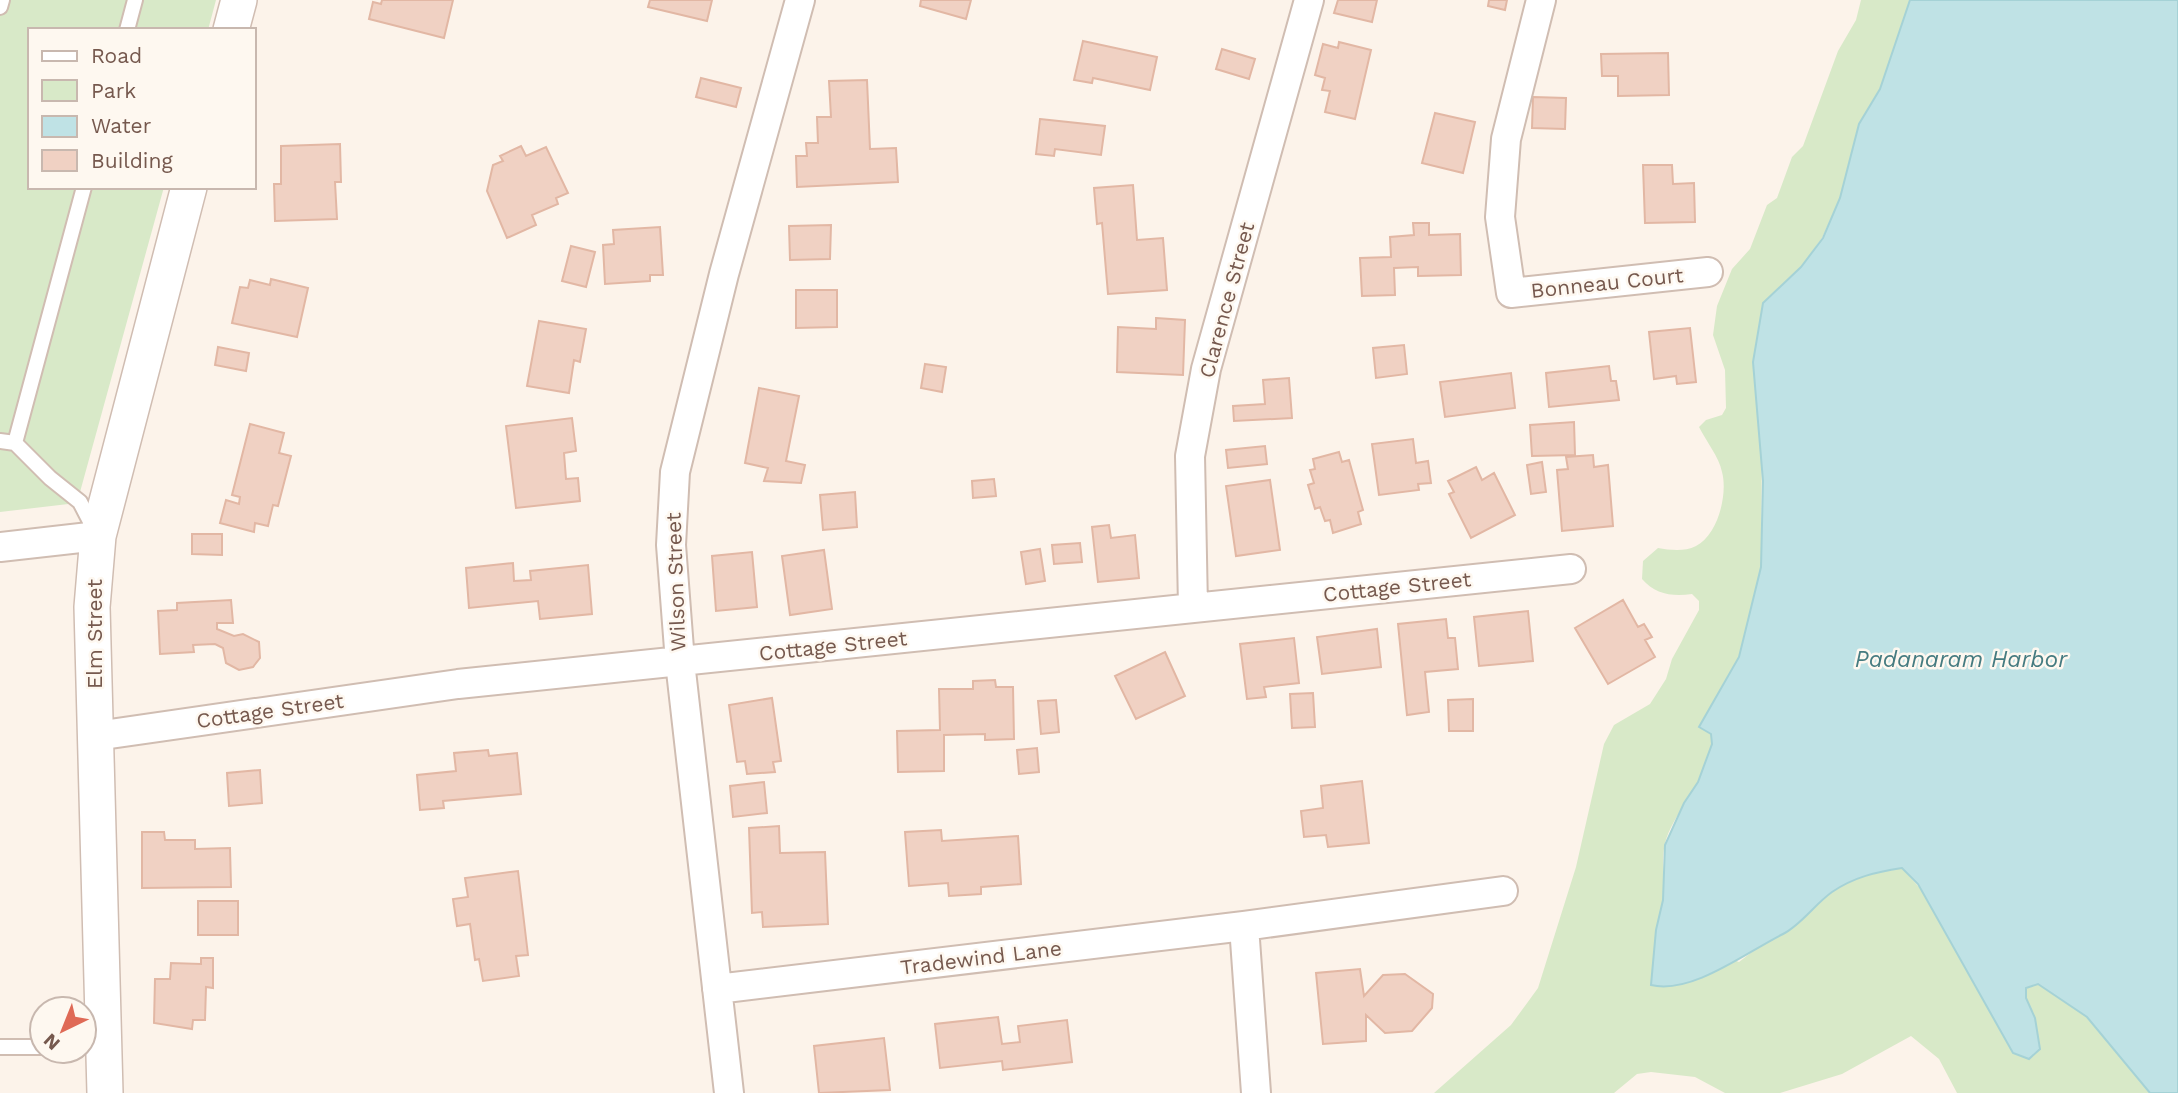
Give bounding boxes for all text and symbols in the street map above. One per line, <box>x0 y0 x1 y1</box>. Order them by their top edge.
legend <box>28 28 256 189</box>
text: Road <box>91 43 142 68</box>
text: Park <box>91 78 136 103</box>
text: Water <box>91 113 152 138</box>
text: Building <box>91 148 173 173</box>
street label: Clarence Street <box>1194 219 1259 381</box>
street label: Bonneau Court <box>1529 262 1685 303</box>
street label: Wilson Street <box>661 512 690 652</box>
street label: Cottage Street <box>1322 566 1472 607</box>
street label: Elm Street <box>82 579 107 689</box>
street label: Cottage Street <box>758 625 908 666</box>
water label: Padanaram Harbor <box>1855 646 2068 673</box>
street label: Cottage Street <box>195 688 345 733</box>
street label: Tradewind Lane <box>899 935 1063 980</box>
north arrow <box>28 995 98 1065</box>
text: N <box>39 1029 65 1055</box>

